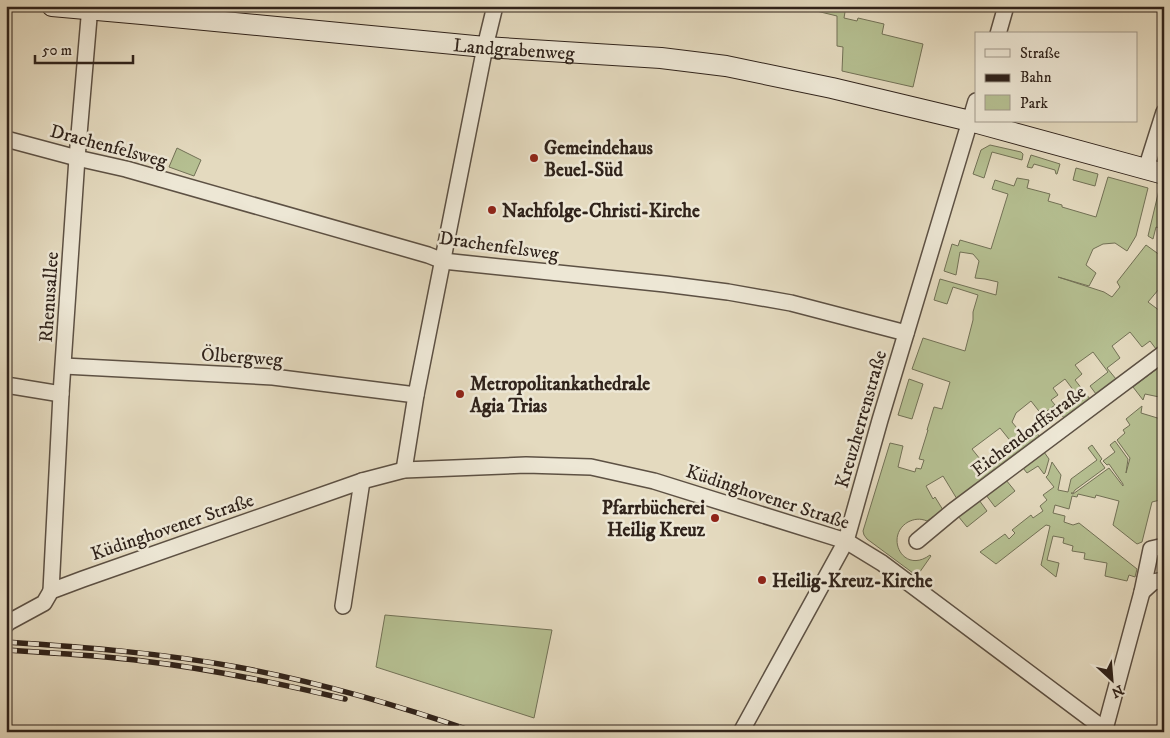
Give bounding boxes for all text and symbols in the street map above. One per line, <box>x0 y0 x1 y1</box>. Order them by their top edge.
scale bar <box>35 32 132 64</box>
legend <box>975 32 1138 122</box>
street label: Landgrabenweg <box>452 34 576 66</box>
text: 50 m <box>42 41 72 60</box>
text: Straße <box>1020 44 1060 63</box>
text: Bahn <box>1020 68 1052 87</box>
text: Park <box>1020 94 1049 113</box>
street label: Drachenfelsweg <box>48 120 170 173</box>
place label: Gemeindehaus Beuel-Süd <box>544 137 654 182</box>
marker: Gemeindehaus Beuel-Süd <box>528 152 540 164</box>
place label: Nachfolge-Christi-Kirche <box>502 200 700 223</box>
marker: Nachfolge-Christi-Kirche <box>486 204 498 216</box>
street label: Drachenfelsweg <box>438 227 561 266</box>
street label: Rhenusallee <box>35 251 64 343</box>
street label: Ölbergweg <box>200 342 284 372</box>
street label: Kreuzherrenstraße <box>831 348 892 491</box>
place label: Metropolitankathedrale Agia Trias <box>469 373 650 418</box>
street label: Eichendorffstraße <box>967 381 1091 482</box>
marker: Metropolitankathedrale Agia Trias <box>454 388 466 400</box>
street label: Küdinghovener Straße <box>683 460 852 535</box>
street label: Küdinghovener Straße <box>88 489 257 566</box>
place label: Pfarrbücherei Heilig Kreuz <box>602 497 706 542</box>
marker: Pfarrbücherei Heilig Kreuz <box>709 512 721 524</box>
place label: Heilig-Kreuz-Kirche <box>772 570 933 593</box>
marker: Heilig-Kreuz-Kirche <box>756 574 768 586</box>
north arrow <box>1088 656 1138 706</box>
text: N <box>1108 680 1126 702</box>

